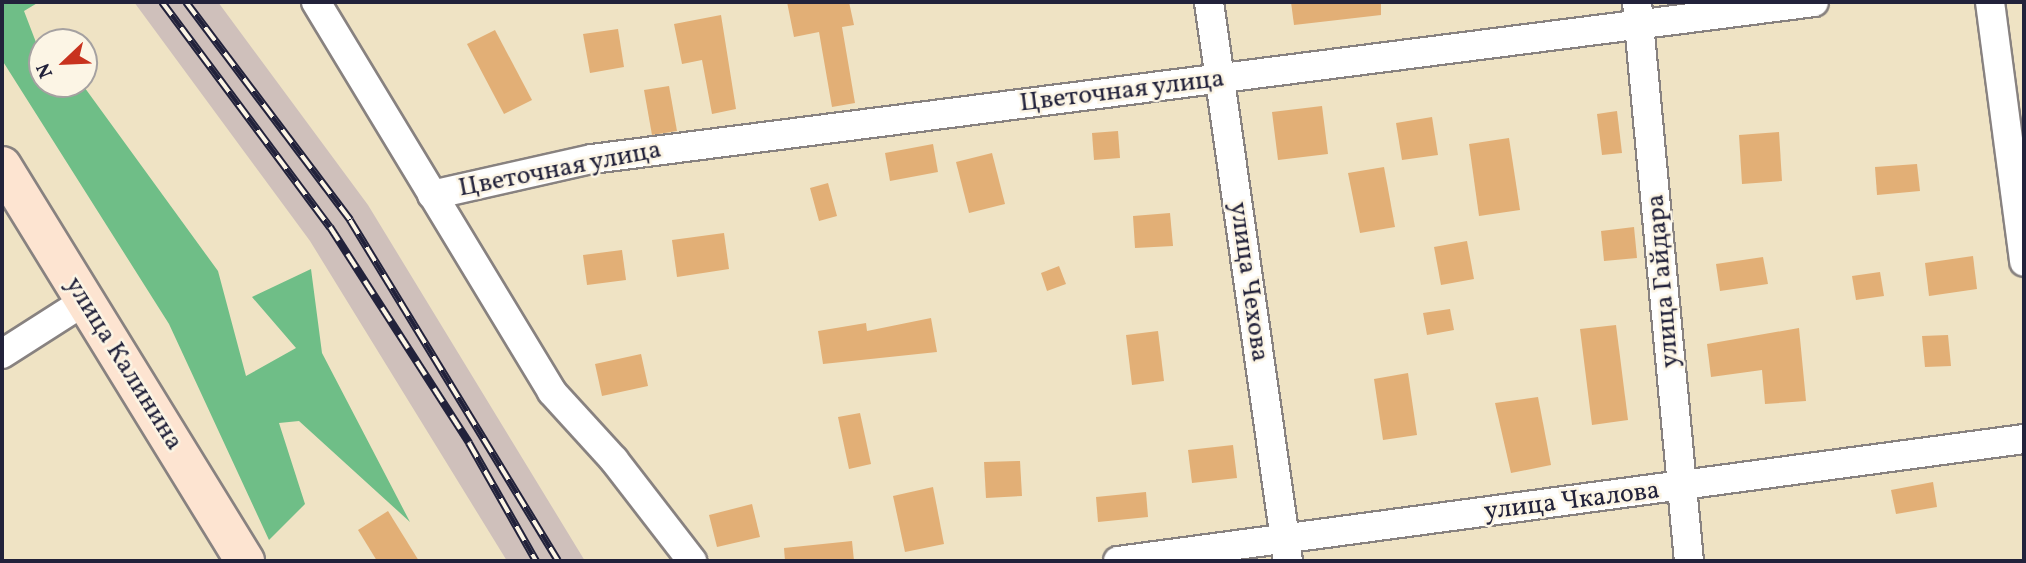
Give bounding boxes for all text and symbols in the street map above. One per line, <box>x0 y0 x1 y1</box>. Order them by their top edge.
north arrow <box>28 28 98 98</box>
text: N <box>31 59 60 82</box>
street label: Цветочная улица <box>1018 64 1226 120</box>
street label: Цветочная улица <box>456 135 664 205</box>
street label: улица Гайдара <box>1641 193 1687 369</box>
street label: улица Чехова <box>1221 200 1275 364</box>
street label: улица Калинина <box>57 272 189 456</box>
street label: улица Чкалова <box>1482 476 1662 528</box>

